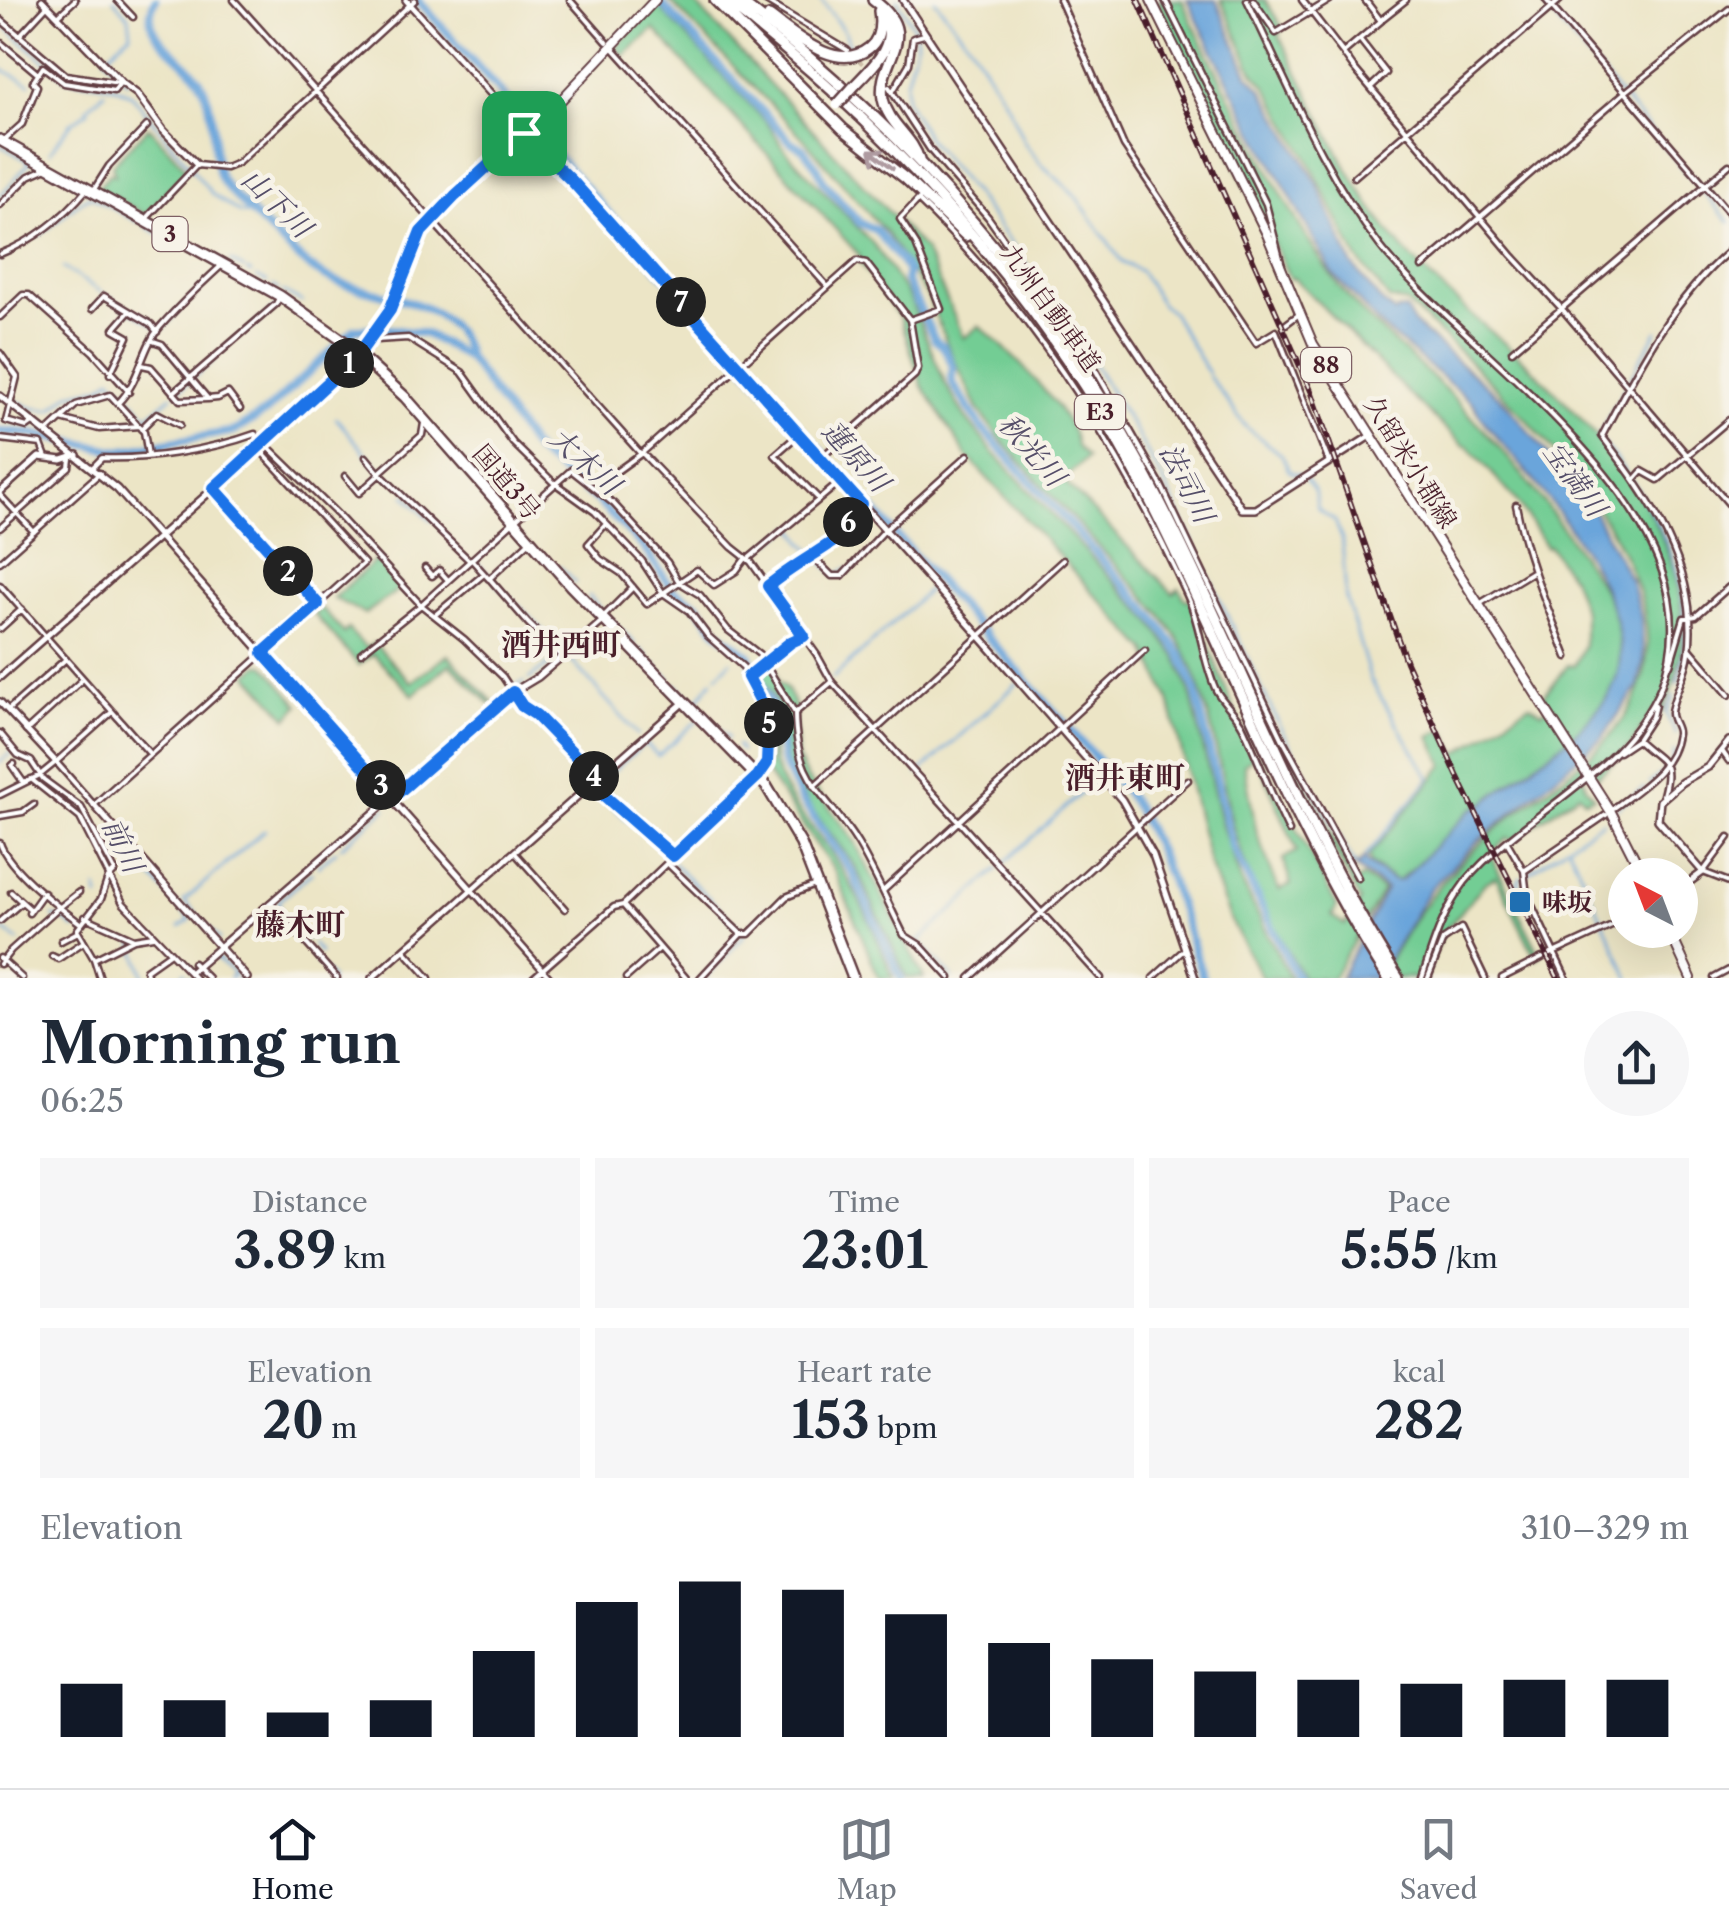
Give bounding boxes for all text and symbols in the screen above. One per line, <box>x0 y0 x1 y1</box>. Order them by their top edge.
pin <box>482 91 567 176</box>
icon: arrive <box>497 106 552 161</box>
one-way arrow <box>868 148 894 170</box>
water label: 山下川 <box>235 162 321 246</box>
road number: 3 <box>152 217 188 251</box>
street label: 九州自動車道 <box>994 239 1107 378</box>
pin: 7 <box>656 277 706 327</box>
text: 7 <box>674 285 688 319</box>
pin: 1 <box>324 338 374 388</box>
text: 1 <box>343 346 355 380</box>
road number: 88 <box>1301 348 1351 382</box>
street label: 久留米小郡線 <box>1358 390 1463 534</box>
road number: E3 <box>1075 395 1125 429</box>
water label: 秋光川 <box>992 407 1074 495</box>
water label: 蓮原川 <box>815 413 899 501</box>
water label: 大木川 <box>542 420 630 504</box>
water label: 宝満川 <box>1537 435 1615 525</box>
street label: 国道3号 <box>466 438 547 526</box>
water label: 法司川 <box>1153 438 1223 531</box>
pin: 6 <box>823 497 873 547</box>
text: 6 <box>840 505 856 539</box>
pin: 2 <box>263 546 313 596</box>
text: 2 <box>280 554 296 588</box>
district label: 酒井西町 <box>501 626 621 663</box>
pin: 5 <box>744 698 794 748</box>
text: 5 <box>761 706 777 740</box>
pin: 4 <box>569 751 619 801</box>
text: 4 <box>586 759 602 793</box>
district label: 酒井東町 <box>1065 759 1185 796</box>
pin: 3 <box>356 760 406 810</box>
text: 3 <box>373 768 389 802</box>
water label: 前川 <box>95 812 152 880</box>
north arrow <box>1608 858 1698 948</box>
map controls <box>1608 858 1698 948</box>
place label: 味坂 <box>1542 887 1592 918</box>
marker: 味坂 <box>1507 889 1533 915</box>
district label: 藤木町 <box>255 906 345 943</box>
text: Morning run <box>40 1010 401 1077</box>
button: share <box>1584 1011 1689 1116</box>
text: 06:25 <box>40 1081 124 1120</box>
text: Distance <box>252 1185 368 1219</box>
text: Time <box>829 1185 900 1219</box>
text: Pace <box>1388 1185 1451 1219</box>
text: 3.89 <box>234 1219 336 1281</box>
text: 23:01 <box>801 1219 928 1281</box>
text: 5:55 <box>1340 1219 1438 1281</box>
text: km <box>336 1241 386 1275</box>
text: /km <box>1438 1241 1498 1275</box>
text: Elevation <box>247 1355 372 1389</box>
text: Heart rate <box>797 1355 932 1389</box>
text: kcal <box>1393 1355 1446 1389</box>
text: 20 <box>262 1389 324 1451</box>
text: 153 <box>791 1389 870 1451</box>
text: 282 <box>1374 1389 1464 1451</box>
text: m <box>324 1411 357 1445</box>
text: bpm <box>870 1411 938 1445</box>
text: Elevation <box>40 1508 183 1547</box>
text: 310–329 m <box>1521 1508 1689 1547</box>
tab: Home <box>251 1812 334 1906</box>
tab: Map <box>837 1812 897 1906</box>
tab: Saved <box>1400 1812 1478 1906</box>

